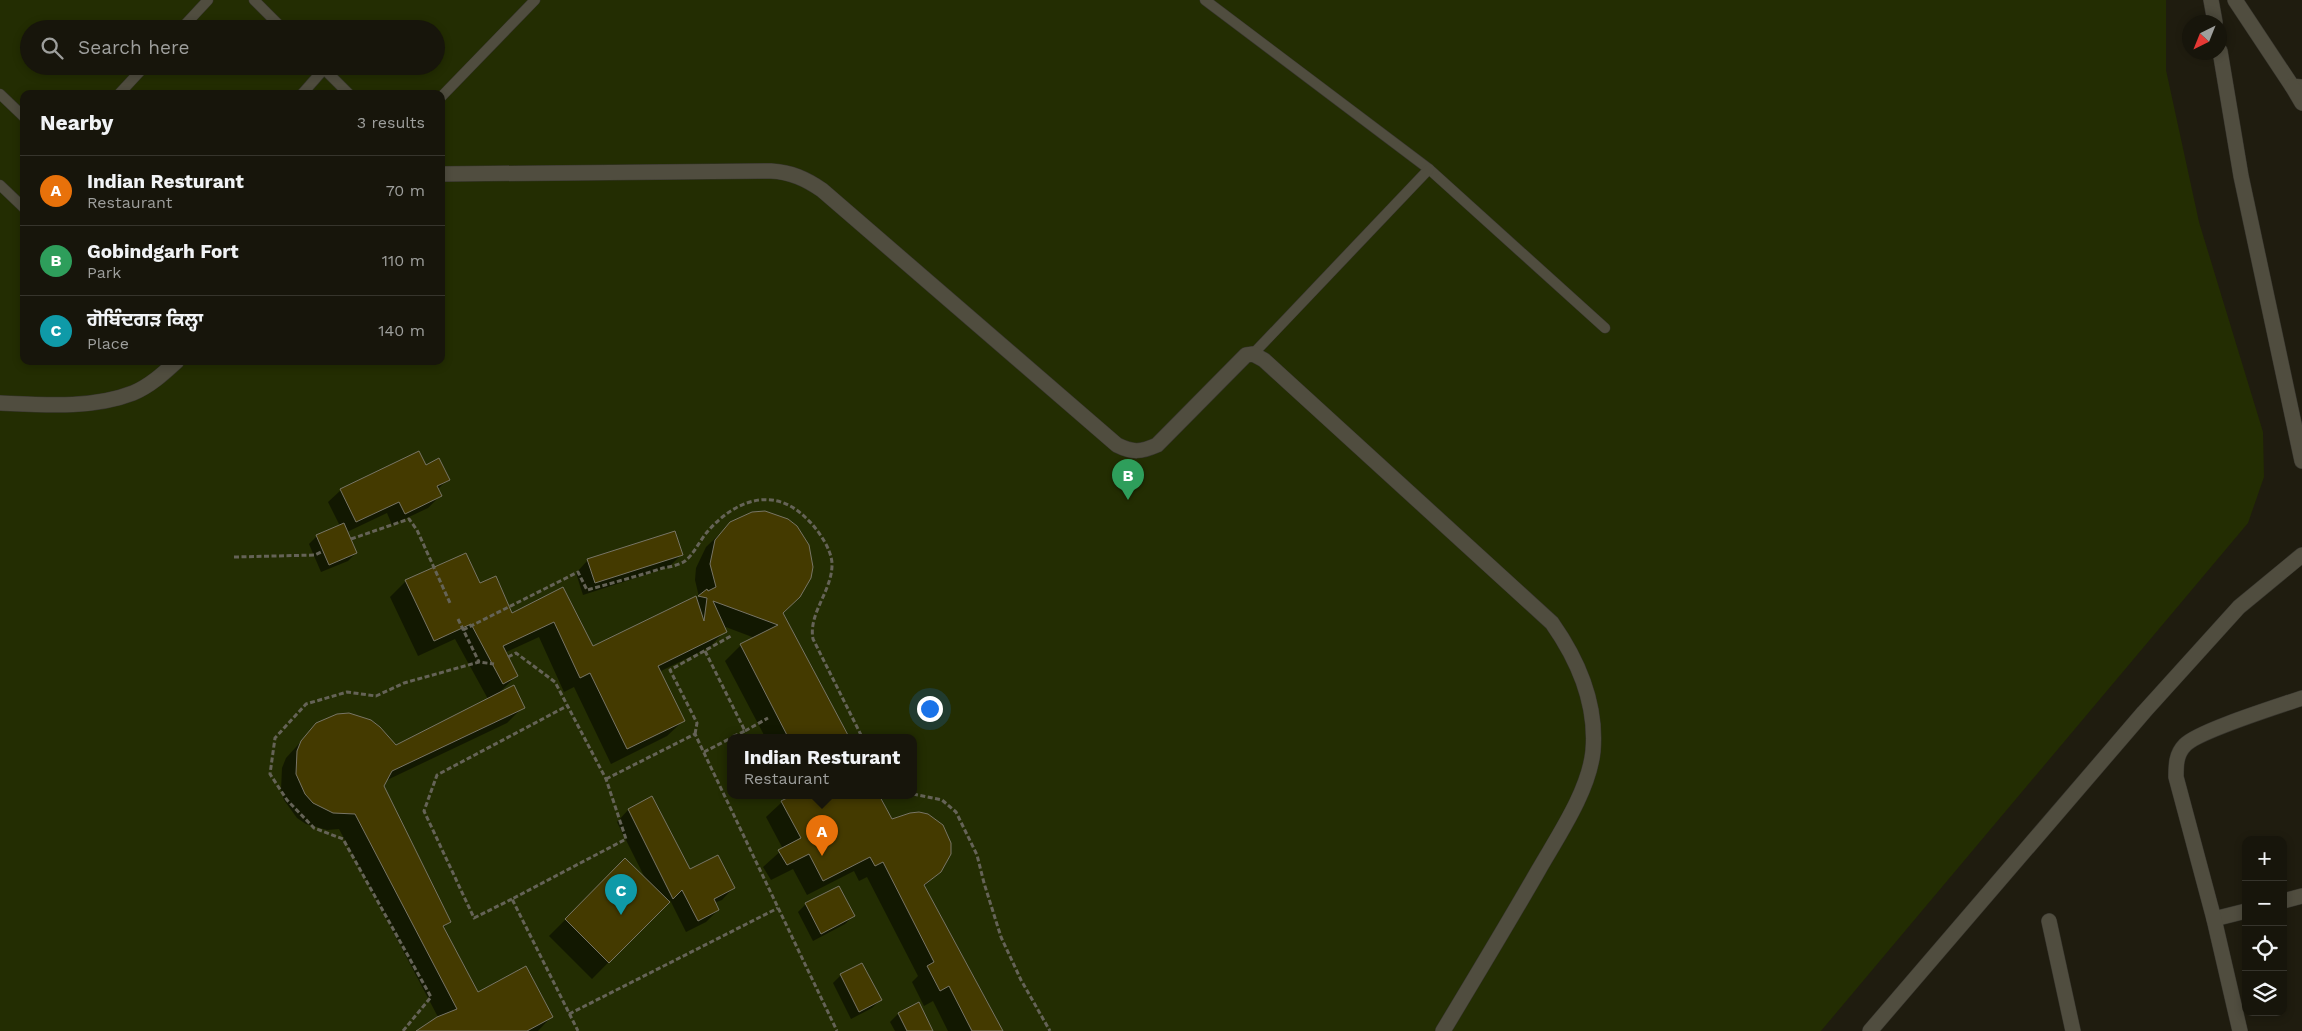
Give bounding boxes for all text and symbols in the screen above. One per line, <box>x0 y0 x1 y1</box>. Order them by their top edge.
north arrow <box>2182 15 2227 60</box>
search box <box>20 20 445 75</box>
icon: search <box>38 34 66 62</box>
text: Search here <box>78 36 189 59</box>
text: Nearby <box>40 110 113 135</box>
text: 3 results <box>357 113 425 132</box>
text: Indian Resturant <box>87 170 244 193</box>
text: A <box>51 181 61 200</box>
text: 70 m <box>386 181 425 200</box>
text: Restaurant <box>87 193 173 212</box>
text: Gobindgarh Fort <box>87 240 239 263</box>
text: B <box>51 251 61 270</box>
text: 110 m <box>382 251 425 270</box>
text: Park <box>87 263 121 282</box>
text: ਗੋਬਿੰਦਗੜ ਕਿਲ੍ਹਾ <box>87 308 203 331</box>
text: C <box>51 321 61 340</box>
text: 140 m <box>378 321 425 340</box>
text: Place <box>87 334 129 353</box>
pin: B <box>1112 459 1144 500</box>
your location <box>917 696 943 722</box>
popup <box>727 734 917 799</box>
text: Indian Resturant <box>744 746 900 769</box>
text: Restaurant <box>744 769 829 788</box>
pin: A <box>806 815 838 856</box>
map controls <box>2242 836 2287 1016</box>
button: + <box>2242 836 2287 881</box>
pin: C <box>605 874 637 915</box>
button: − <box>2242 881 2287 926</box>
button: locate <box>2242 926 2287 971</box>
button: layers <box>2242 971 2287 1016</box>

